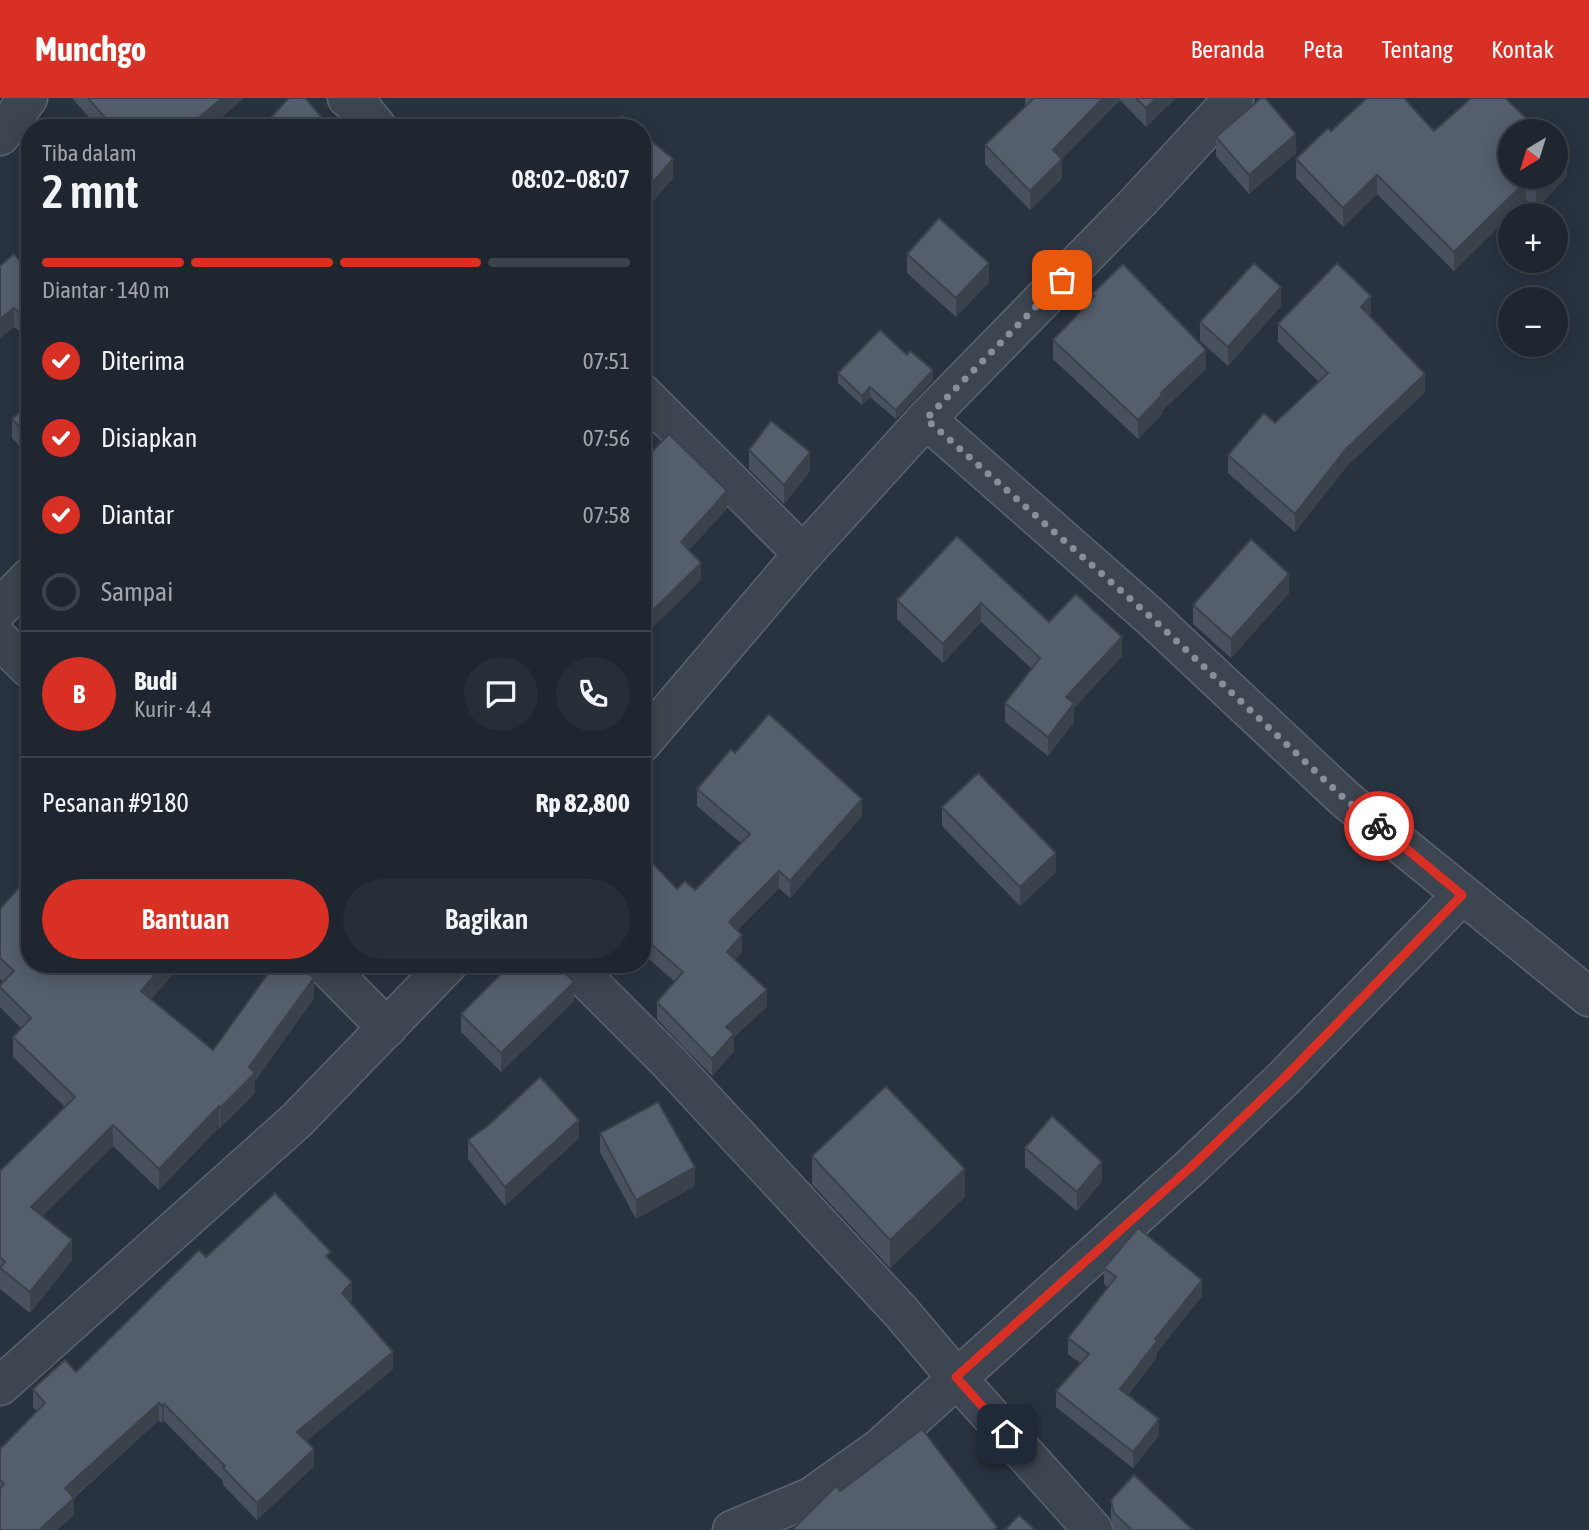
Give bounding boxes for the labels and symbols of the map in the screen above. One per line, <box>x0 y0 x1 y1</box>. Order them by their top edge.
north arrow <box>1498 119 1568 189</box>
pin <box>1032 250 1092 310</box>
courier <box>1344 791 1414 861</box>
pin <box>977 1404 1037 1464</box>

